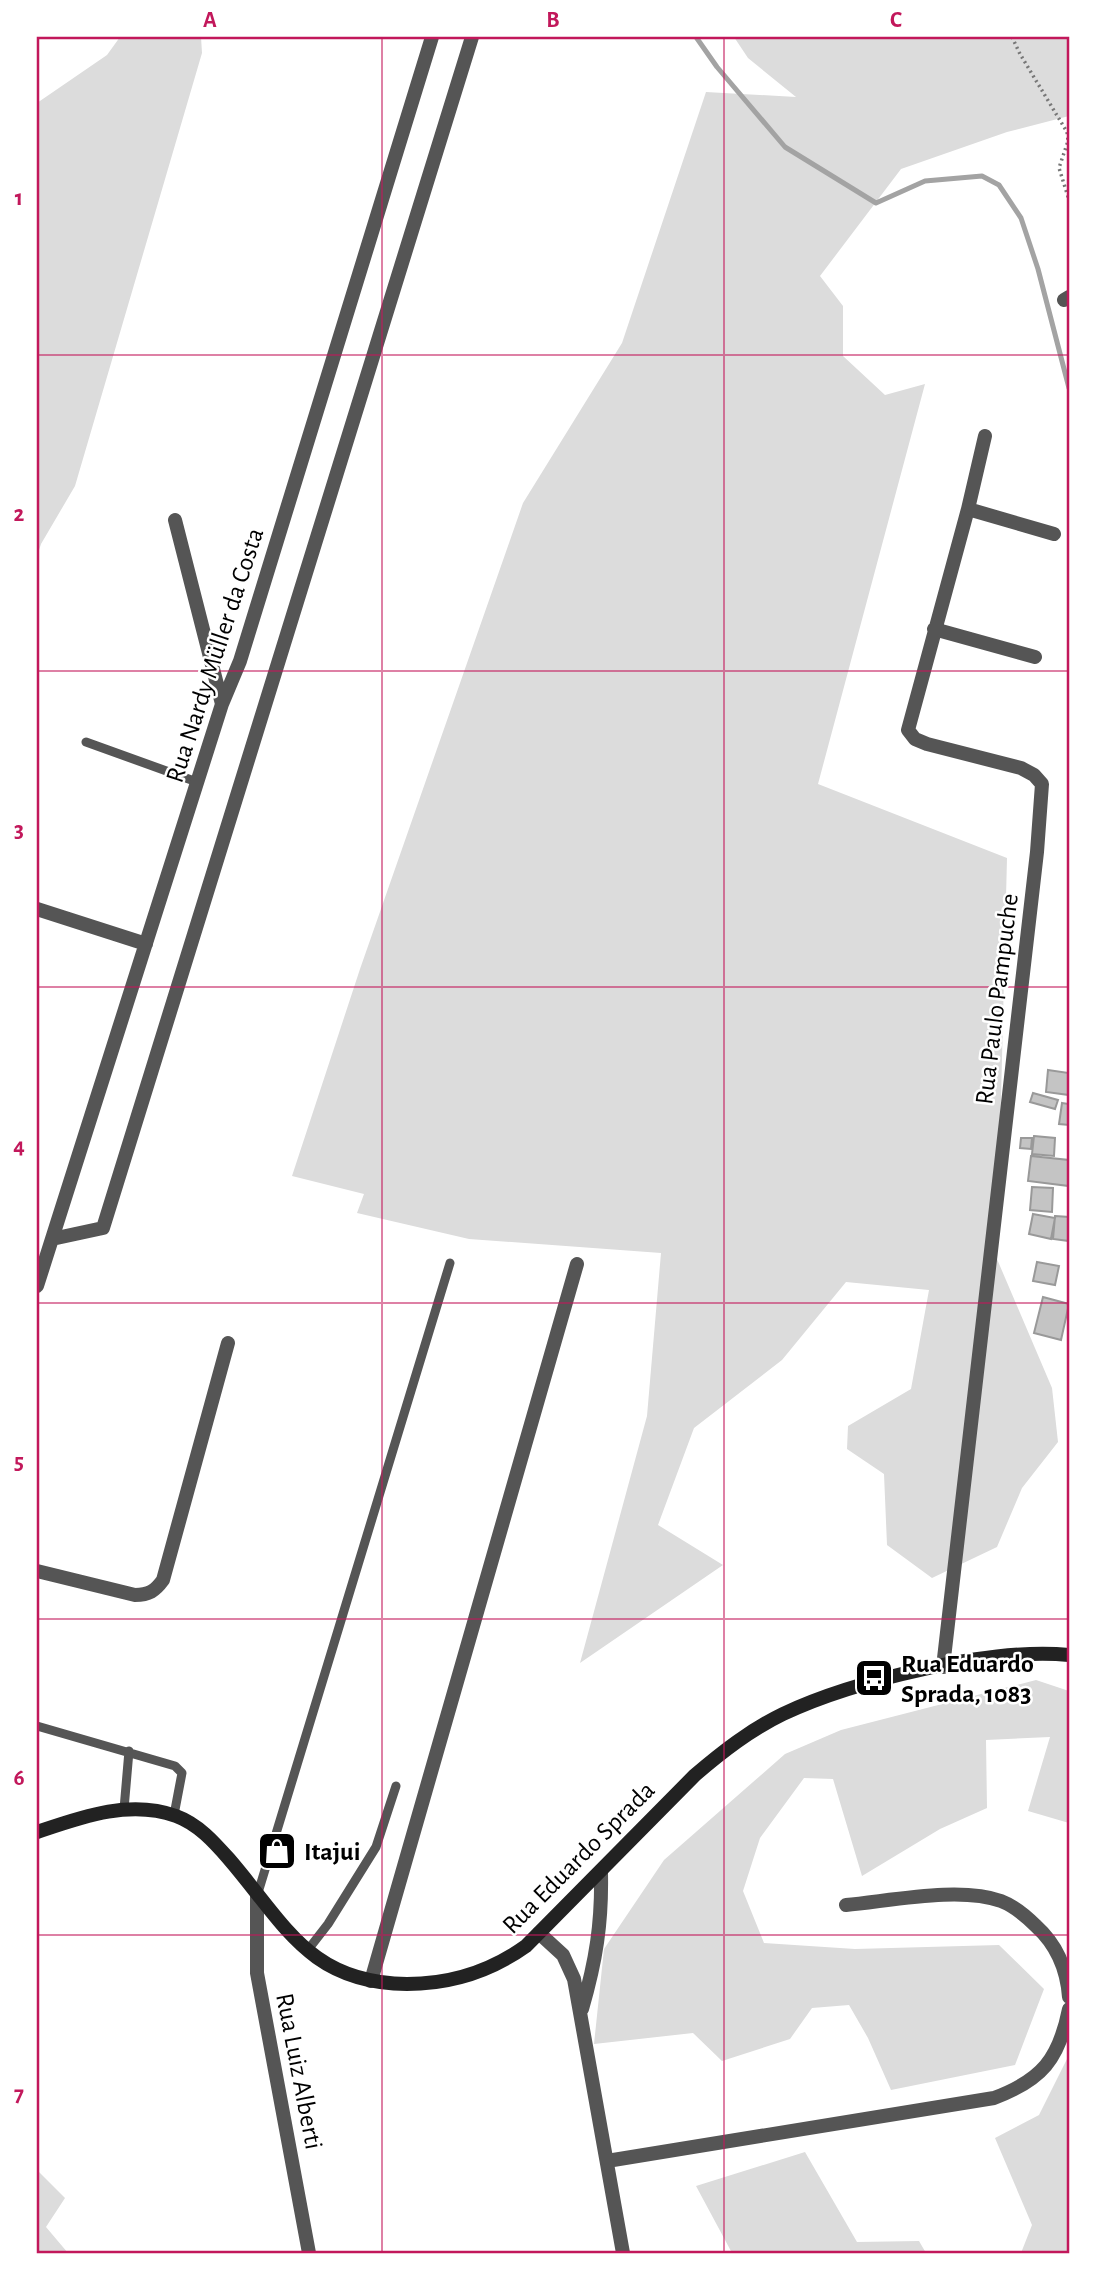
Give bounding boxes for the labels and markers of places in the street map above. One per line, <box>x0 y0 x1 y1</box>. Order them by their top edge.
place label: Rua Eduardo Sprada, 1083 <box>901 1651 1034 1707</box>
bus stop icon: Rua Eduardo Sprada, 1083 <box>853 1657 895 1699</box>
shop icon: Itajui <box>256 1830 298 1872</box>
place label: Itajui <box>304 1839 360 1865</box>

